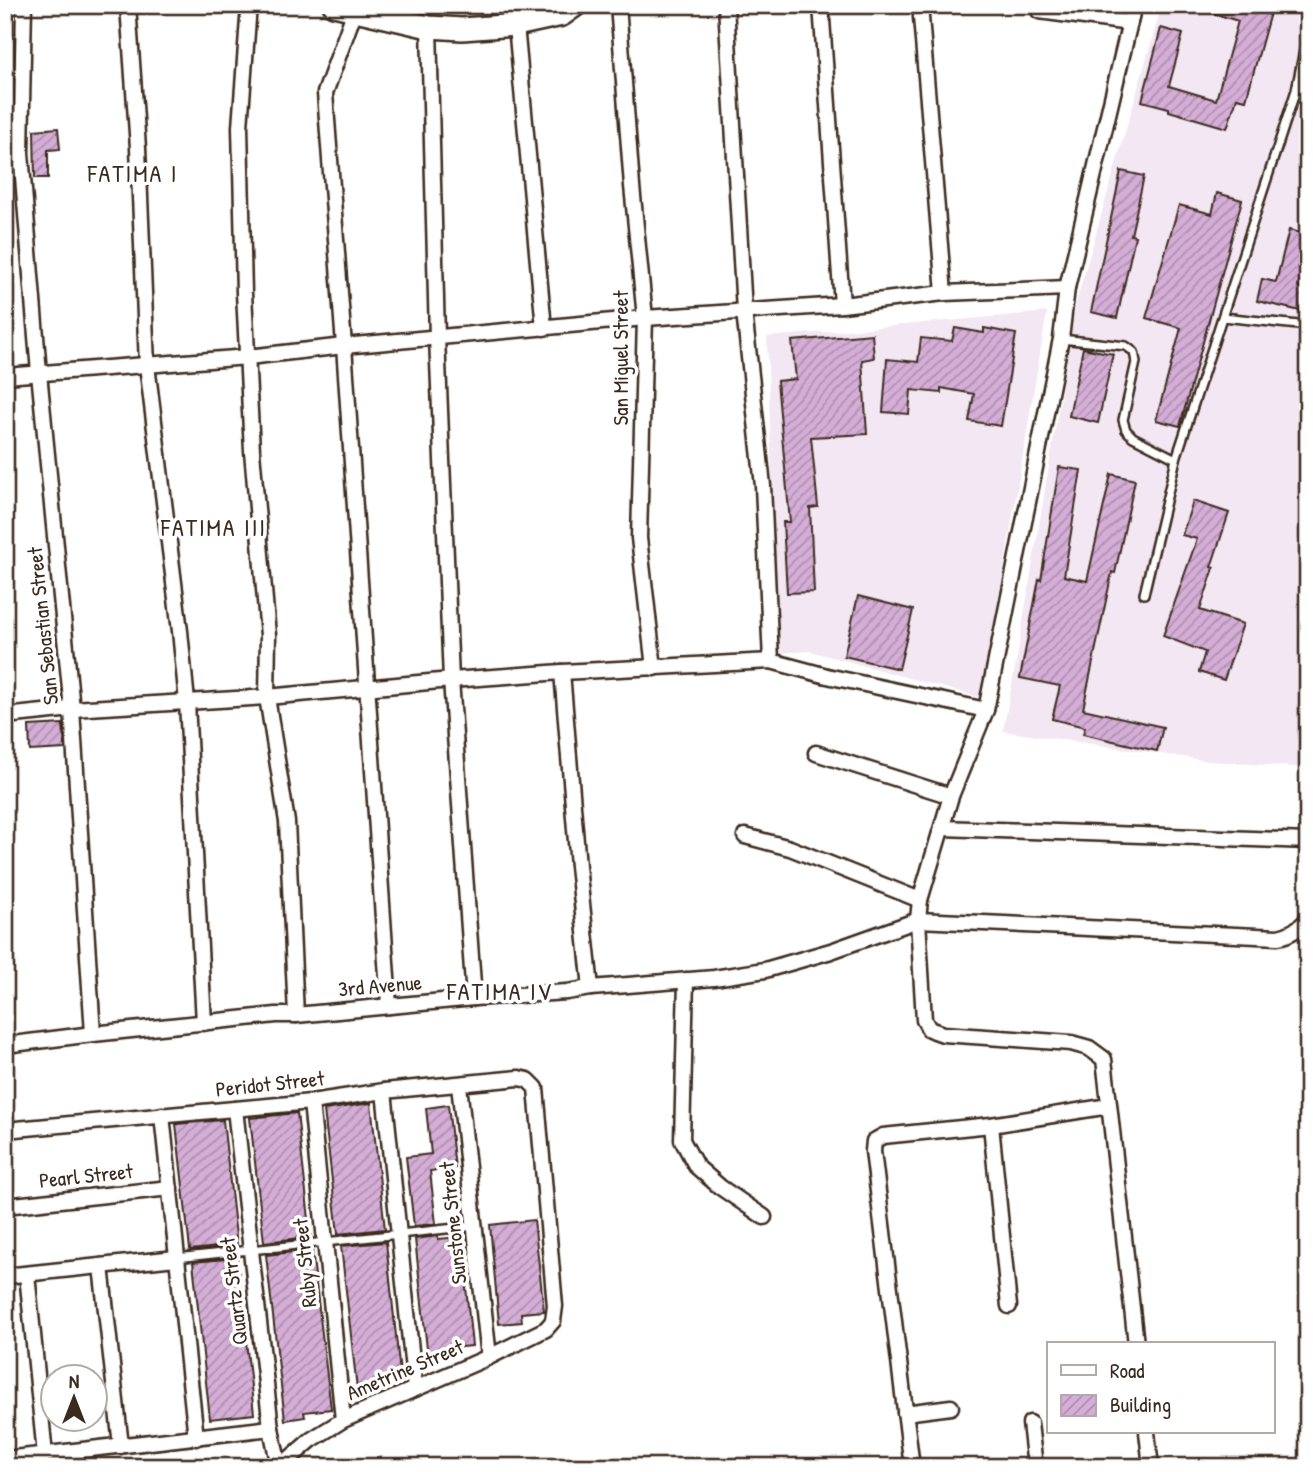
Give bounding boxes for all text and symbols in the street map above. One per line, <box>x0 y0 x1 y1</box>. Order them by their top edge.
district label: FATIMA I <box>87 157 178 189</box>
street label: San Miguel Street <box>606 290 635 425</box>
district label: FATIMA III <box>160 511 267 543</box>
street label: San Sebastian Street <box>20 545 65 706</box>
street label: 3rd Avenue <box>337 967 423 1004</box>
district label: FATIMA IV <box>446 975 553 1007</box>
street label: Peridot Street <box>214 1063 326 1104</box>
street label: Pearl Street <box>38 1156 135 1195</box>
street label: Sunstone Street <box>432 1160 473 1286</box>
street label: Ruby Street <box>285 1216 324 1309</box>
street label: Quartz Street <box>212 1235 255 1347</box>
street label: Ametrine Street <box>342 1332 468 1407</box>
legend <box>1047 1342 1274 1434</box>
text: Road <box>1110 1356 1144 1385</box>
north arrow <box>38 1364 108 1434</box>
text: N <box>69 1368 79 1394</box>
text: Building <box>1110 1390 1171 1419</box>

